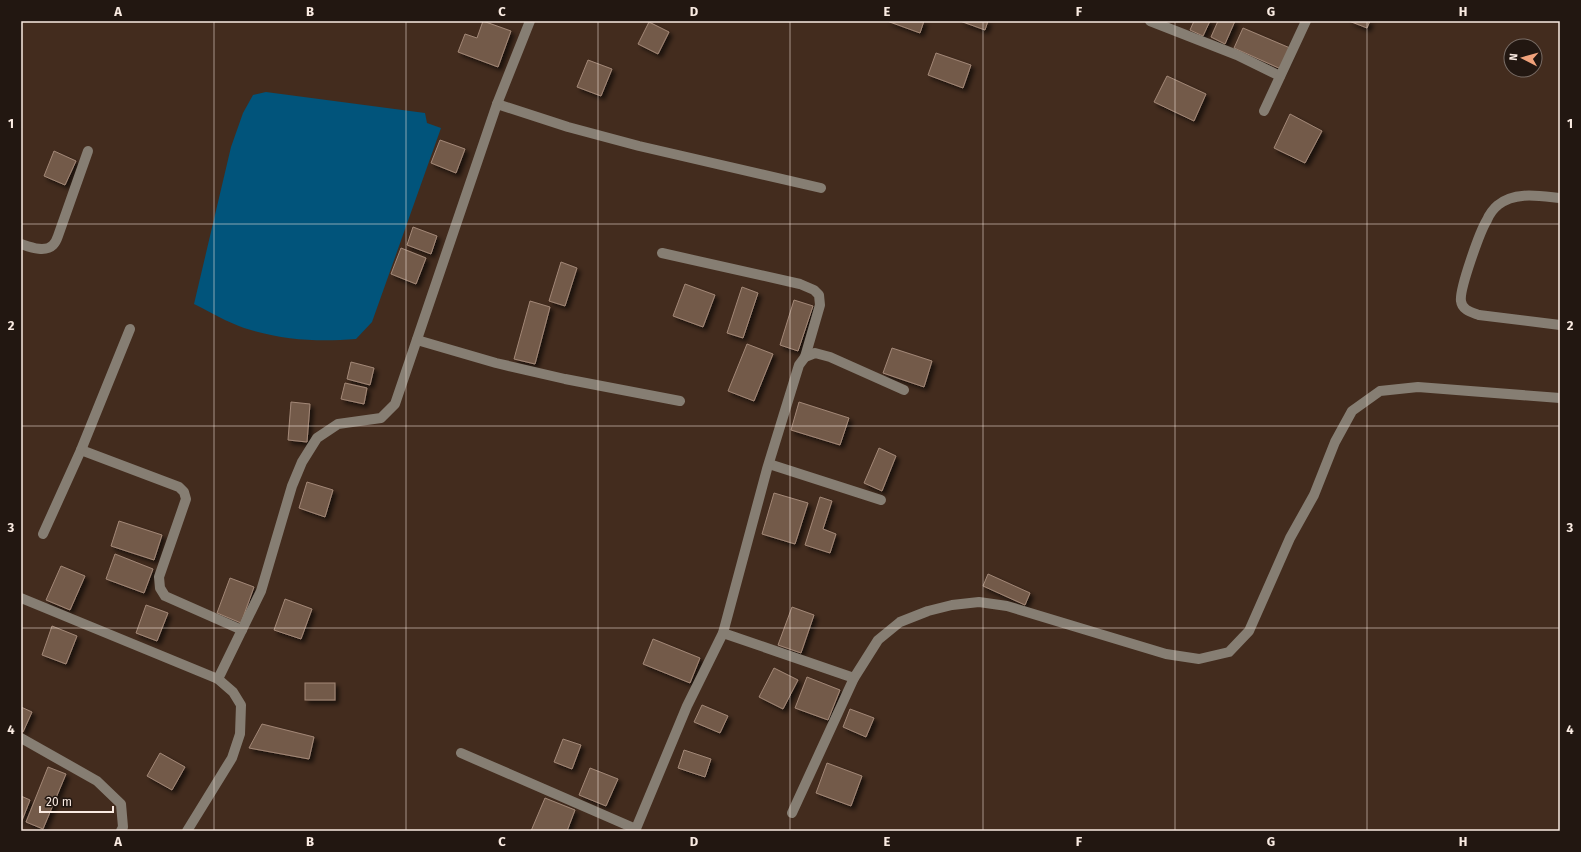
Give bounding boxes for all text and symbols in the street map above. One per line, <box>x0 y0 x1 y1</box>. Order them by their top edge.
text: A <box>113 4 122 19</box>
text: B <box>306 4 314 19</box>
text: C <box>498 4 506 19</box>
text: D <box>690 4 699 19</box>
text: E <box>884 4 891 19</box>
text: F <box>1076 4 1083 19</box>
text: G <box>1267 4 1275 19</box>
text: H <box>1459 4 1467 19</box>
north arrow <box>1503 38 1543 78</box>
text: N <box>1507 53 1520 61</box>
text: 1 <box>8 116 14 131</box>
text: 1 <box>1567 116 1573 131</box>
text: 2 <box>8 318 15 333</box>
text: 2 <box>1567 318 1574 333</box>
text: 3 <box>7 520 15 535</box>
text: 3 <box>1566 520 1574 535</box>
text: 4 <box>7 722 15 737</box>
text: 4 <box>1566 722 1574 737</box>
scale bar <box>40 788 113 814</box>
text: 20 m <box>46 795 72 809</box>
text: A <box>113 834 122 849</box>
text: B <box>306 834 314 849</box>
text: C <box>498 834 506 849</box>
text: D <box>690 834 699 849</box>
text: E <box>884 834 891 849</box>
text: F <box>1076 834 1083 849</box>
text: G <box>1267 834 1275 849</box>
text: H <box>1459 834 1467 849</box>

